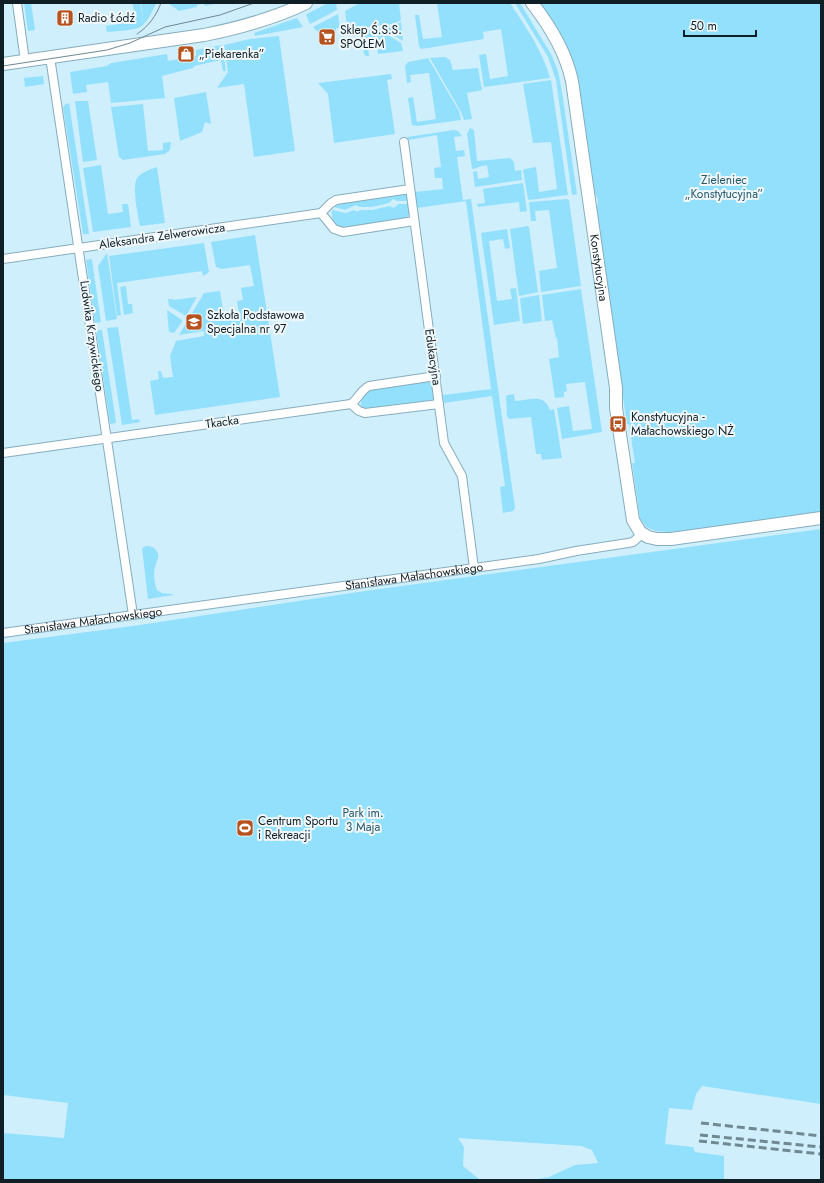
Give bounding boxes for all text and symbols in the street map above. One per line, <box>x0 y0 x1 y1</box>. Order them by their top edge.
building icon: Radio Łódź <box>55 8 75 28</box>
place label: Radio Łódź <box>78 9 135 27</box>
scale bar <box>684 12 756 38</box>
text: 50 m <box>690 17 717 35</box>
place label: Sklep Ś.S.S. SPOŁEM <box>340 21 402 53</box>
supermarket icon: Sklep Ś.S.S. SPOŁEM <box>317 27 337 47</box>
shop icon: „Piekarenka” <box>176 44 196 64</box>
place label: „Piekarenka” <box>199 45 264 63</box>
park label: Zieleniec „Konstytucyjna” <box>685 171 763 203</box>
street label: Aleksandra Zelwerowicza <box>98 218 226 254</box>
street label: Konstytucyjna <box>585 233 613 303</box>
street label: Ludwika Krzywickiego <box>75 279 109 393</box>
place label: Szkoła Podstawowa Specjalna nr 97 <box>207 306 304 338</box>
school or university icon: Szkoła Podstawowa Specjalna nr 97 <box>184 312 204 332</box>
street label: Edukacyjna <box>420 328 446 387</box>
place label: Konstytucyjna - Małachowskiego NŻ <box>631 408 734 440</box>
street label: Tkacka <box>204 411 240 433</box>
bus stop icon: Konstytucyjna - Małachowskiego NŻ <box>608 414 628 434</box>
street label: Stanisława Małachowskiego <box>344 558 485 595</box>
street label: Stanisława Małachowskiego <box>23 602 164 639</box>
park label: Park im. 3 Maja <box>342 804 384 836</box>
place label: Centrum Sportu i Rekreacji <box>258 812 338 844</box>
sports icon: Centrum Sportu i Rekreacji <box>235 818 255 838</box>

